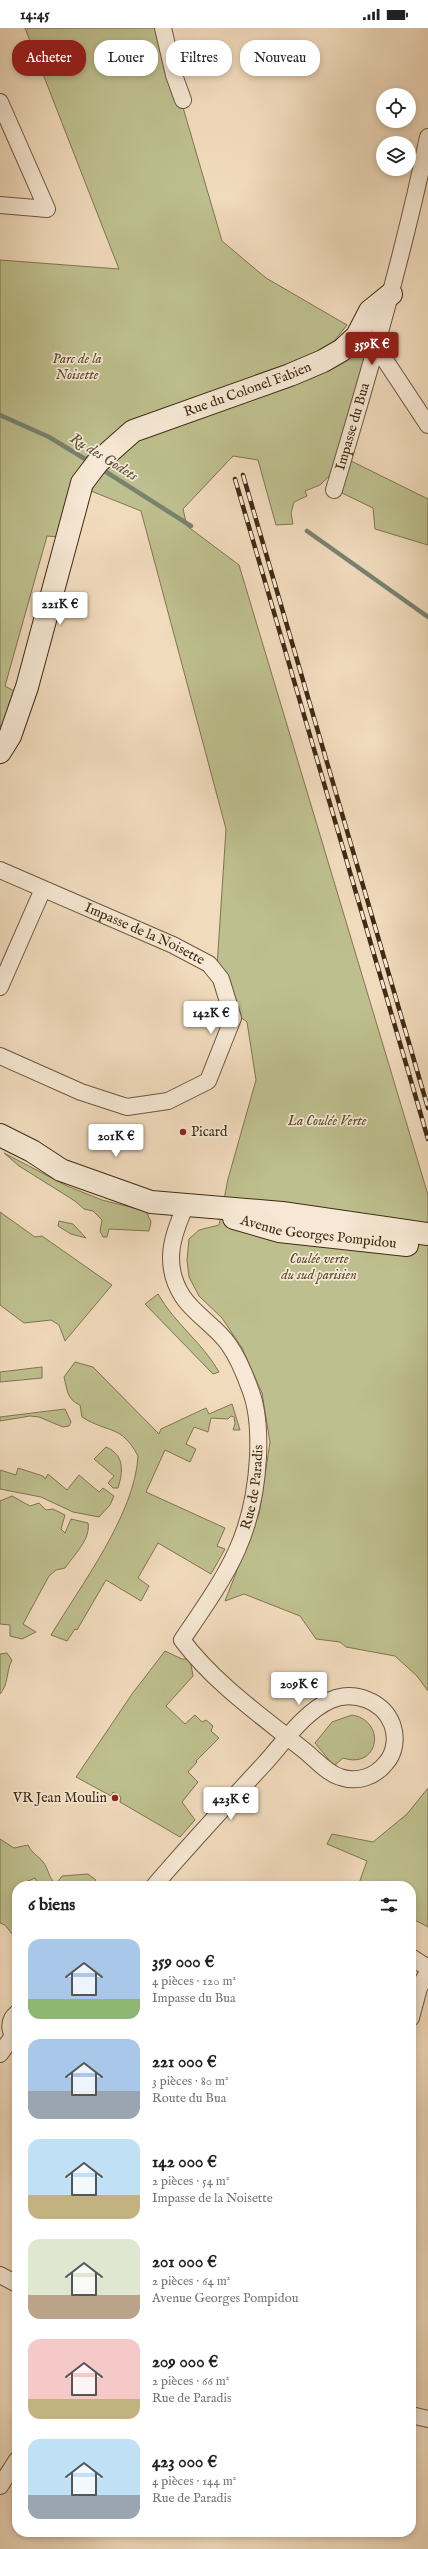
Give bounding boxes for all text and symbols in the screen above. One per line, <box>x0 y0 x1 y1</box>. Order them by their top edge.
text: 14:45 <box>20 5 50 24</box>
chip: Acheter <box>12 40 86 76</box>
chip: Louer <box>94 40 158 76</box>
chip: Filtres <box>166 40 232 76</box>
chip: Nouveau <box>240 40 320 76</box>
map controls <box>376 88 416 176</box>
button: locate <box>376 88 416 128</box>
button: layers <box>376 136 416 176</box>
pin: 359K € <box>339 332 405 366</box>
text: 359K € <box>354 336 390 353</box>
park label: Parc de la Noisette <box>52 350 102 384</box>
street label: Rue du Colonel Fabien <box>181 358 315 421</box>
street label: Impasse du Bua <box>331 380 374 473</box>
water label: Ru des Godets <box>67 429 142 486</box>
pin: 221K € <box>27 592 93 626</box>
text: 221K € <box>42 596 78 613</box>
street label: Impasse de la Noisette <box>82 899 208 969</box>
pin: 142K € <box>178 1001 244 1035</box>
text: 142K € <box>192 1005 230 1022</box>
park label: La Coulée Verte <box>287 1112 367 1130</box>
place label: Picard <box>191 1123 228 1141</box>
pin: 201K € <box>83 1124 149 1158</box>
marker: Picard <box>178 1127 188 1137</box>
text: 201K € <box>97 1128 135 1145</box>
street label: Avenue Georges Pompidou <box>237 1211 397 1253</box>
park label: Coulée verte du sud parisien <box>280 1250 357 1284</box>
street label: Rue de Paradis <box>237 1445 267 1532</box>
pin: 209K € <box>266 1672 332 1706</box>
text: 209K € <box>280 1676 318 1693</box>
pin: 423K € <box>198 1787 264 1821</box>
place label: VR Jean Moulin <box>12 1789 108 1807</box>
text: 423K € <box>212 1791 250 1808</box>
marker: VR Jean Moulin <box>110 1793 120 1803</box>
icon: filters <box>378 1894 400 1916</box>
text: 6 biens <box>28 1895 75 1916</box>
text: 359 000 € <box>152 1952 214 1973</box>
icon: home <box>60 1955 108 2003</box>
text: 4 pièces · 120 m² <box>152 1973 236 1990</box>
text: Impasse du Bua <box>152 1990 236 2007</box>
text: 221 000 € <box>152 2052 217 2073</box>
icon: home <box>60 2055 108 2103</box>
text: 3 pièces · 80 m² <box>152 2073 229 2090</box>
text: Route du Bua <box>152 2090 226 2107</box>
text: 142 000 € <box>152 2152 217 2173</box>
icon: home <box>60 2155 108 2203</box>
text: 2 pièces · 54 m² <box>152 2173 230 2190</box>
text: Impasse de la Noisette <box>152 2190 273 2207</box>
text: 201 000 € <box>152 2252 217 2273</box>
icon: home <box>60 2255 108 2303</box>
text: 2 pièces · 64 m² <box>152 2273 230 2290</box>
text: Avenue Georges Pompidou <box>152 2290 298 2307</box>
text: 209 000 € <box>152 2352 218 2373</box>
icon: home <box>60 2355 108 2403</box>
text: 2 pièces · 66 m² <box>152 2373 229 2390</box>
text: Rue de Paradis <box>152 2390 232 2407</box>
text: 423 000 € <box>152 2452 217 2473</box>
icon: home <box>60 2455 108 2503</box>
text: 4 pièces · 144 m² <box>152 2473 236 2490</box>
text: Rue de Paradis <box>152 2490 232 2507</box>

